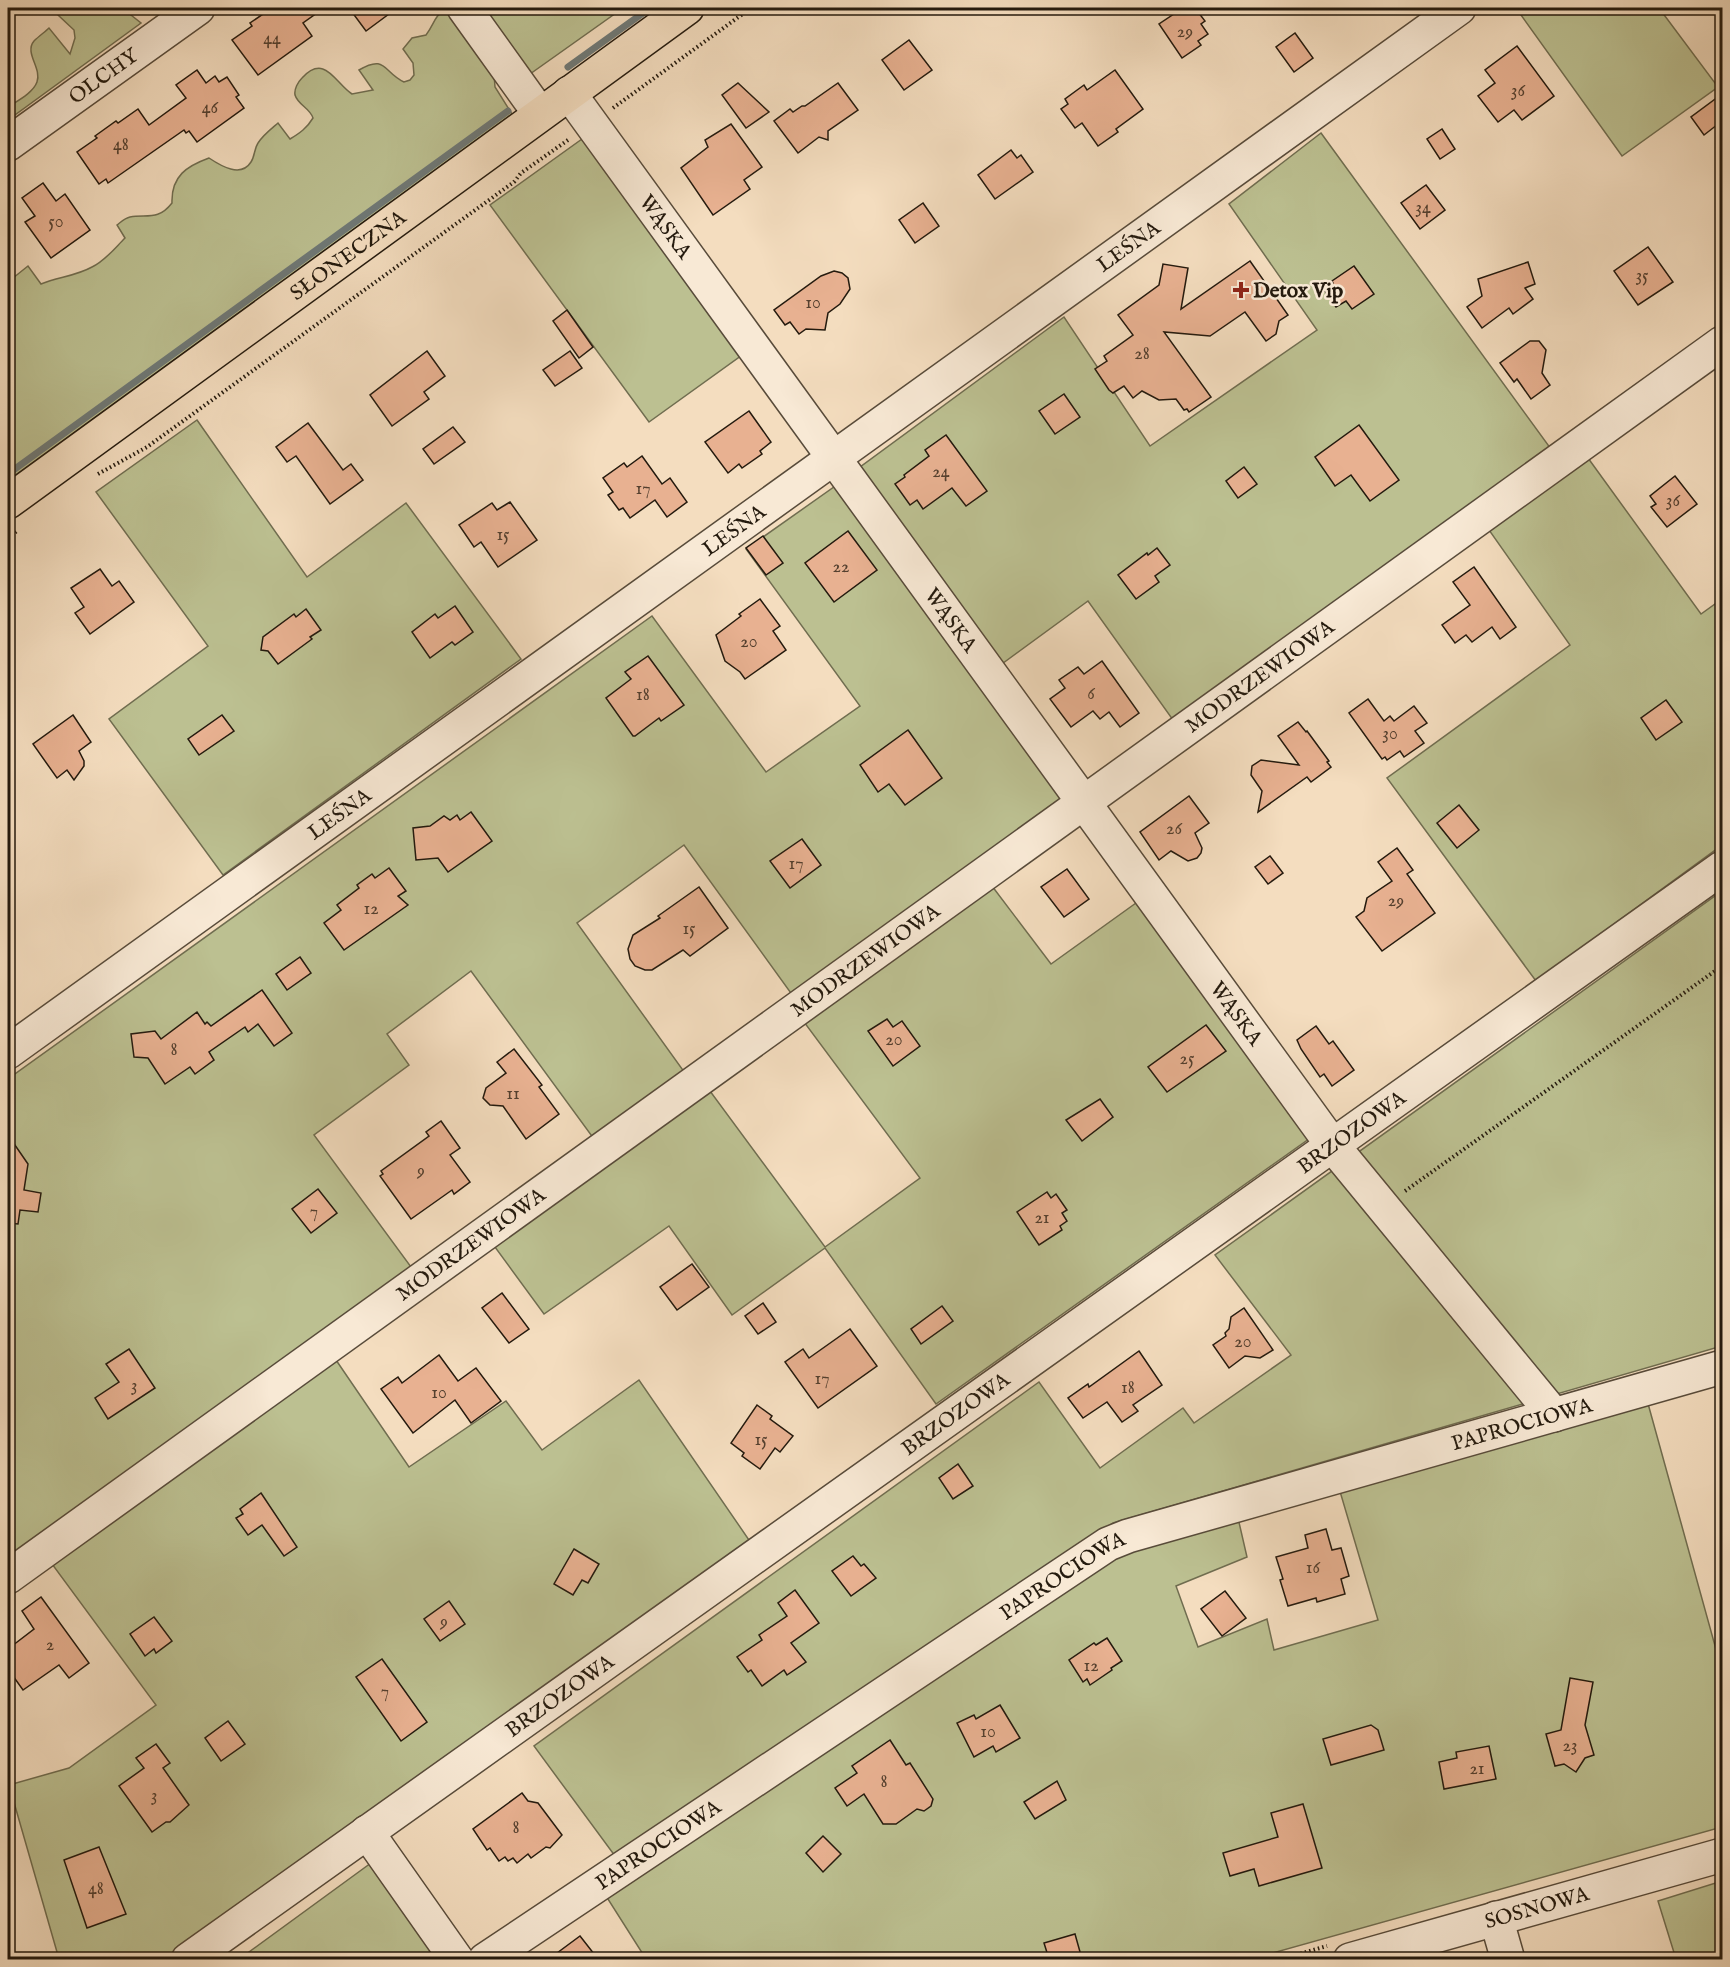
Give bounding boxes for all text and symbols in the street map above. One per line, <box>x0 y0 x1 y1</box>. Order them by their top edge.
house number: 29 <box>1177 21 1193 44</box>
house number: 44 <box>263 28 281 51</box>
street label: OLCHY <box>64 42 146 111</box>
house number: 36 <box>1511 80 1526 103</box>
house number: 46 <box>202 97 219 120</box>
house number: 48 <box>113 134 129 157</box>
street label: WĄSKA <box>632 190 698 266</box>
house number: 34 <box>1415 197 1431 220</box>
street label: SŁONECZNA <box>285 204 413 307</box>
house number: 50 <box>48 211 64 234</box>
street label: LEŚNA <box>1092 215 1167 279</box>
house number: 35 <box>1635 265 1649 288</box>
place label: Detox Vip <box>1253 278 1344 305</box>
marker: Detox Vip <box>1234 283 1248 297</box>
house number: 10 <box>805 292 821 315</box>
house number: 28 <box>1134 343 1150 366</box>
house number: 24 <box>932 461 950 484</box>
house number: 17 <box>635 478 651 501</box>
house number: 36 <box>1666 490 1681 513</box>
street label: LEŚNA <box>697 499 772 563</box>
house number: 15 <box>496 524 510 547</box>
house number: 22 <box>833 556 849 579</box>
street label: WĄSKA <box>918 583 983 659</box>
street label: MODRZEWIOWA <box>1180 614 1341 740</box>
house number: 20 <box>740 631 758 654</box>
house number: 6 <box>1087 683 1095 706</box>
house number: 18 <box>636 684 650 707</box>
house number: 30 <box>1382 723 1398 746</box>
street label: LEŚNA <box>303 782 378 847</box>
house number: 26 <box>1166 818 1182 841</box>
house number: 17 <box>788 853 804 876</box>
house number: 29 <box>1388 890 1404 913</box>
house number: 12 <box>363 898 379 921</box>
street label: MODRZEWIOWA <box>786 898 946 1024</box>
house number: 15 <box>682 918 696 941</box>
street label: WĄSKA <box>1203 977 1268 1052</box>
house number: 20 <box>885 1029 903 1052</box>
house number: 8 <box>170 1039 178 1062</box>
house number: 25 <box>1180 1048 1195 1071</box>
house number: 11 <box>506 1083 520 1106</box>
street label: BRZOZOWA <box>1293 1085 1412 1181</box>
house number: 9 <box>416 1160 425 1183</box>
street label: MODRZEWIOWA <box>391 1182 552 1308</box>
house number: 7 <box>310 1201 318 1224</box>
house number: 21 <box>1034 1207 1050 1230</box>
house number: 20 <box>1234 1331 1252 1354</box>
street label: BRZOZOWA <box>897 1367 1016 1463</box>
house number: 17 <box>814 1368 830 1391</box>
house number: 3 <box>131 1375 137 1398</box>
house number: 18 <box>1121 1377 1135 1400</box>
house number: 10 <box>431 1382 447 1405</box>
street label: PAPROCIOWA <box>1449 1392 1596 1458</box>
house number: 15 <box>754 1429 768 1452</box>
street label: PAPROCIOWA <box>995 1526 1131 1627</box>
house number: 16 <box>1306 1557 1321 1580</box>
house number: 9 <box>439 1611 448 1634</box>
house number: 2 <box>46 1634 54 1657</box>
street label: BRZOZOWA <box>501 1648 621 1745</box>
house number: 12 <box>1083 1655 1099 1678</box>
house number: 7 <box>381 1681 389 1704</box>
house number: 10 <box>980 1721 996 1744</box>
house number: 23 <box>1562 1735 1578 1758</box>
house number: 21 <box>1469 1758 1485 1781</box>
house number: 8 <box>880 1771 888 1794</box>
house number: 3 <box>151 1785 157 1808</box>
street label: PAPROCIOWA <box>591 1794 727 1897</box>
house number: 8 <box>512 1817 520 1840</box>
house number: 48 <box>88 1878 104 1901</box>
street label: SOSNOWA <box>1482 1881 1593 1936</box>

